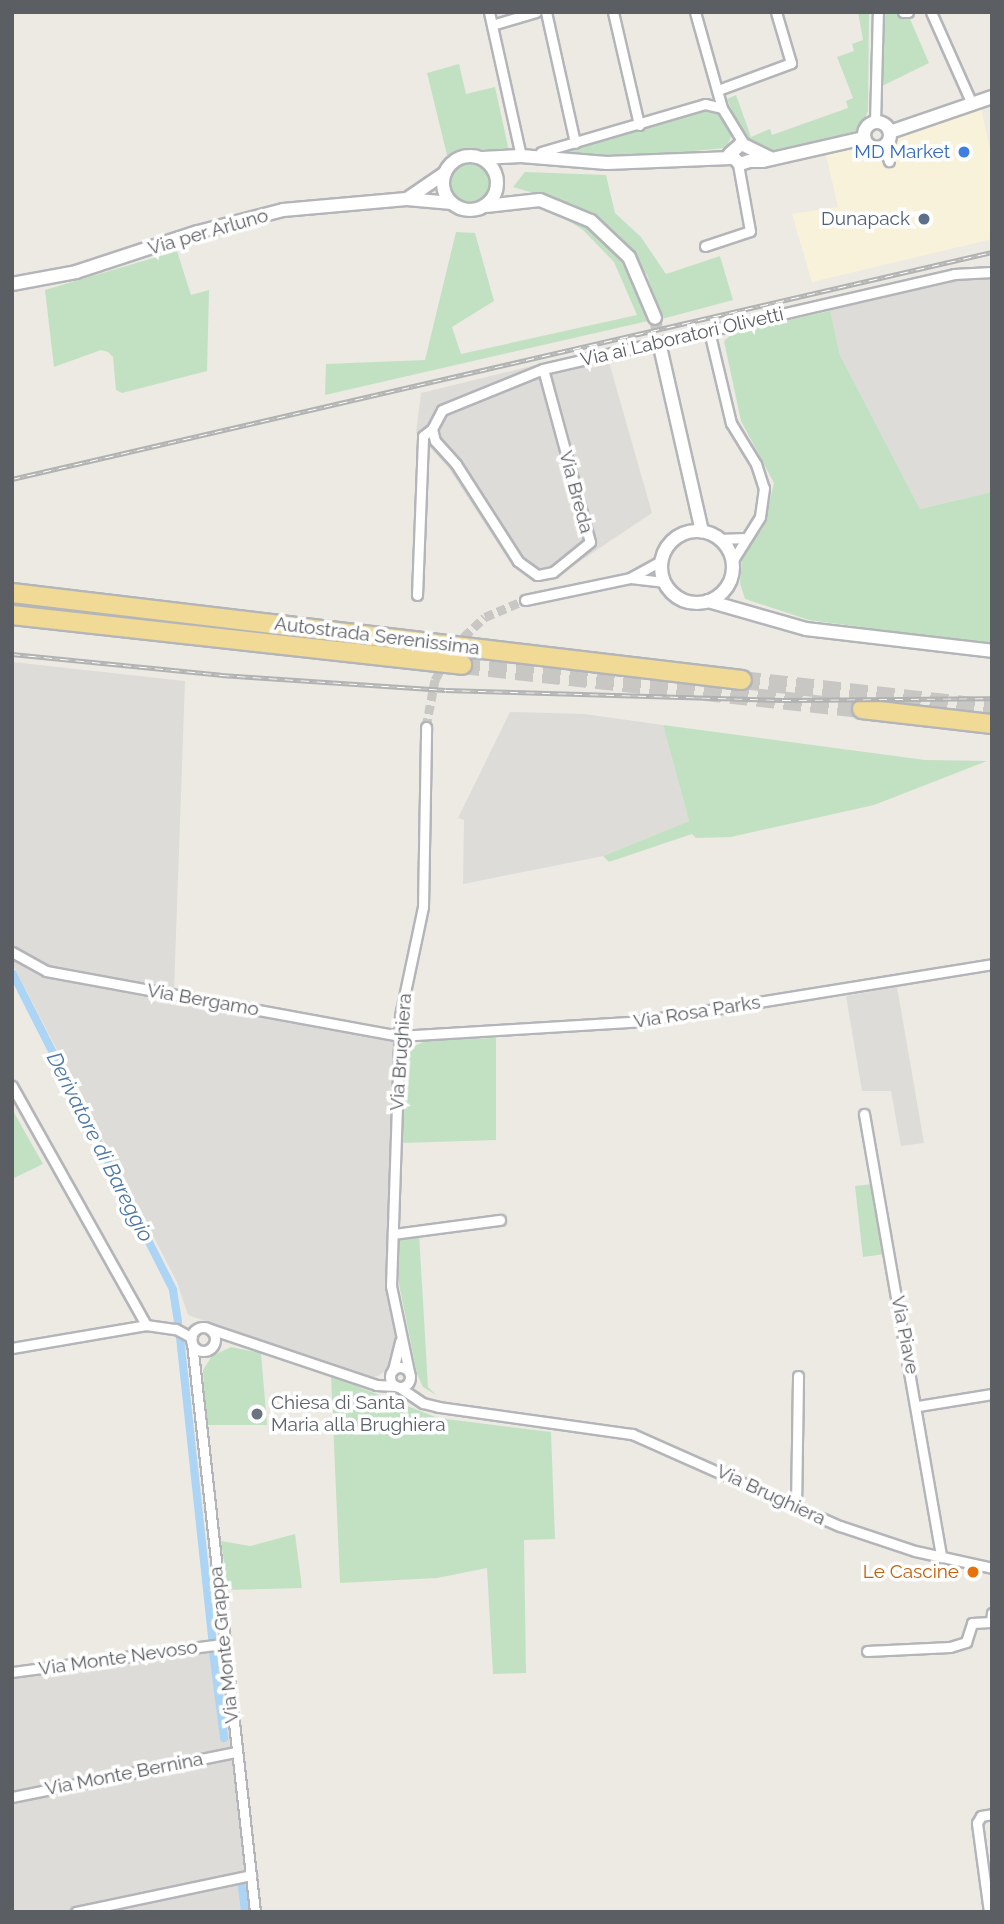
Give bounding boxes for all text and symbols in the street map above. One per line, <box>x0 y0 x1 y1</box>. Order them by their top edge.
place label: MD Market <box>854 141 950 163</box>
marker: MD Market <box>956 144 972 160</box>
street label: Via per Arluno <box>145 204 271 260</box>
place label: Dunapack <box>821 208 910 230</box>
marker: Dunapack <box>916 211 932 227</box>
street label: Via ai Laboratori Olivetti <box>578 303 786 371</box>
street label: Via Breda <box>554 448 598 536</box>
street label: Autostrada Serenissima <box>273 612 481 660</box>
street label: Via Bergamo <box>145 979 261 1021</box>
street label: Via Rosa Parks <box>632 991 762 1033</box>
street label: Via Brughiera <box>386 992 416 1112</box>
water label: Derivatore di Bareggio <box>41 1048 159 1246</box>
street label: Via Piave <box>886 1294 924 1376</box>
place label: Chiesa di Santa Maria alla Brughiera <box>271 1392 446 1436</box>
marker: Chiesa di Santa Maria alla Brughiera <box>249 1406 265 1422</box>
street label: Via Brughiera <box>713 1460 829 1530</box>
place label: Le Cascine <box>863 1561 959 1583</box>
marker: Le Cascine <box>965 1564 981 1580</box>
street label: Via Monte Grappa <box>204 1565 244 1725</box>
street label: Via Monte Nevoso <box>37 1636 199 1680</box>
street label: Via Monte Bernina <box>43 1748 205 1800</box>

